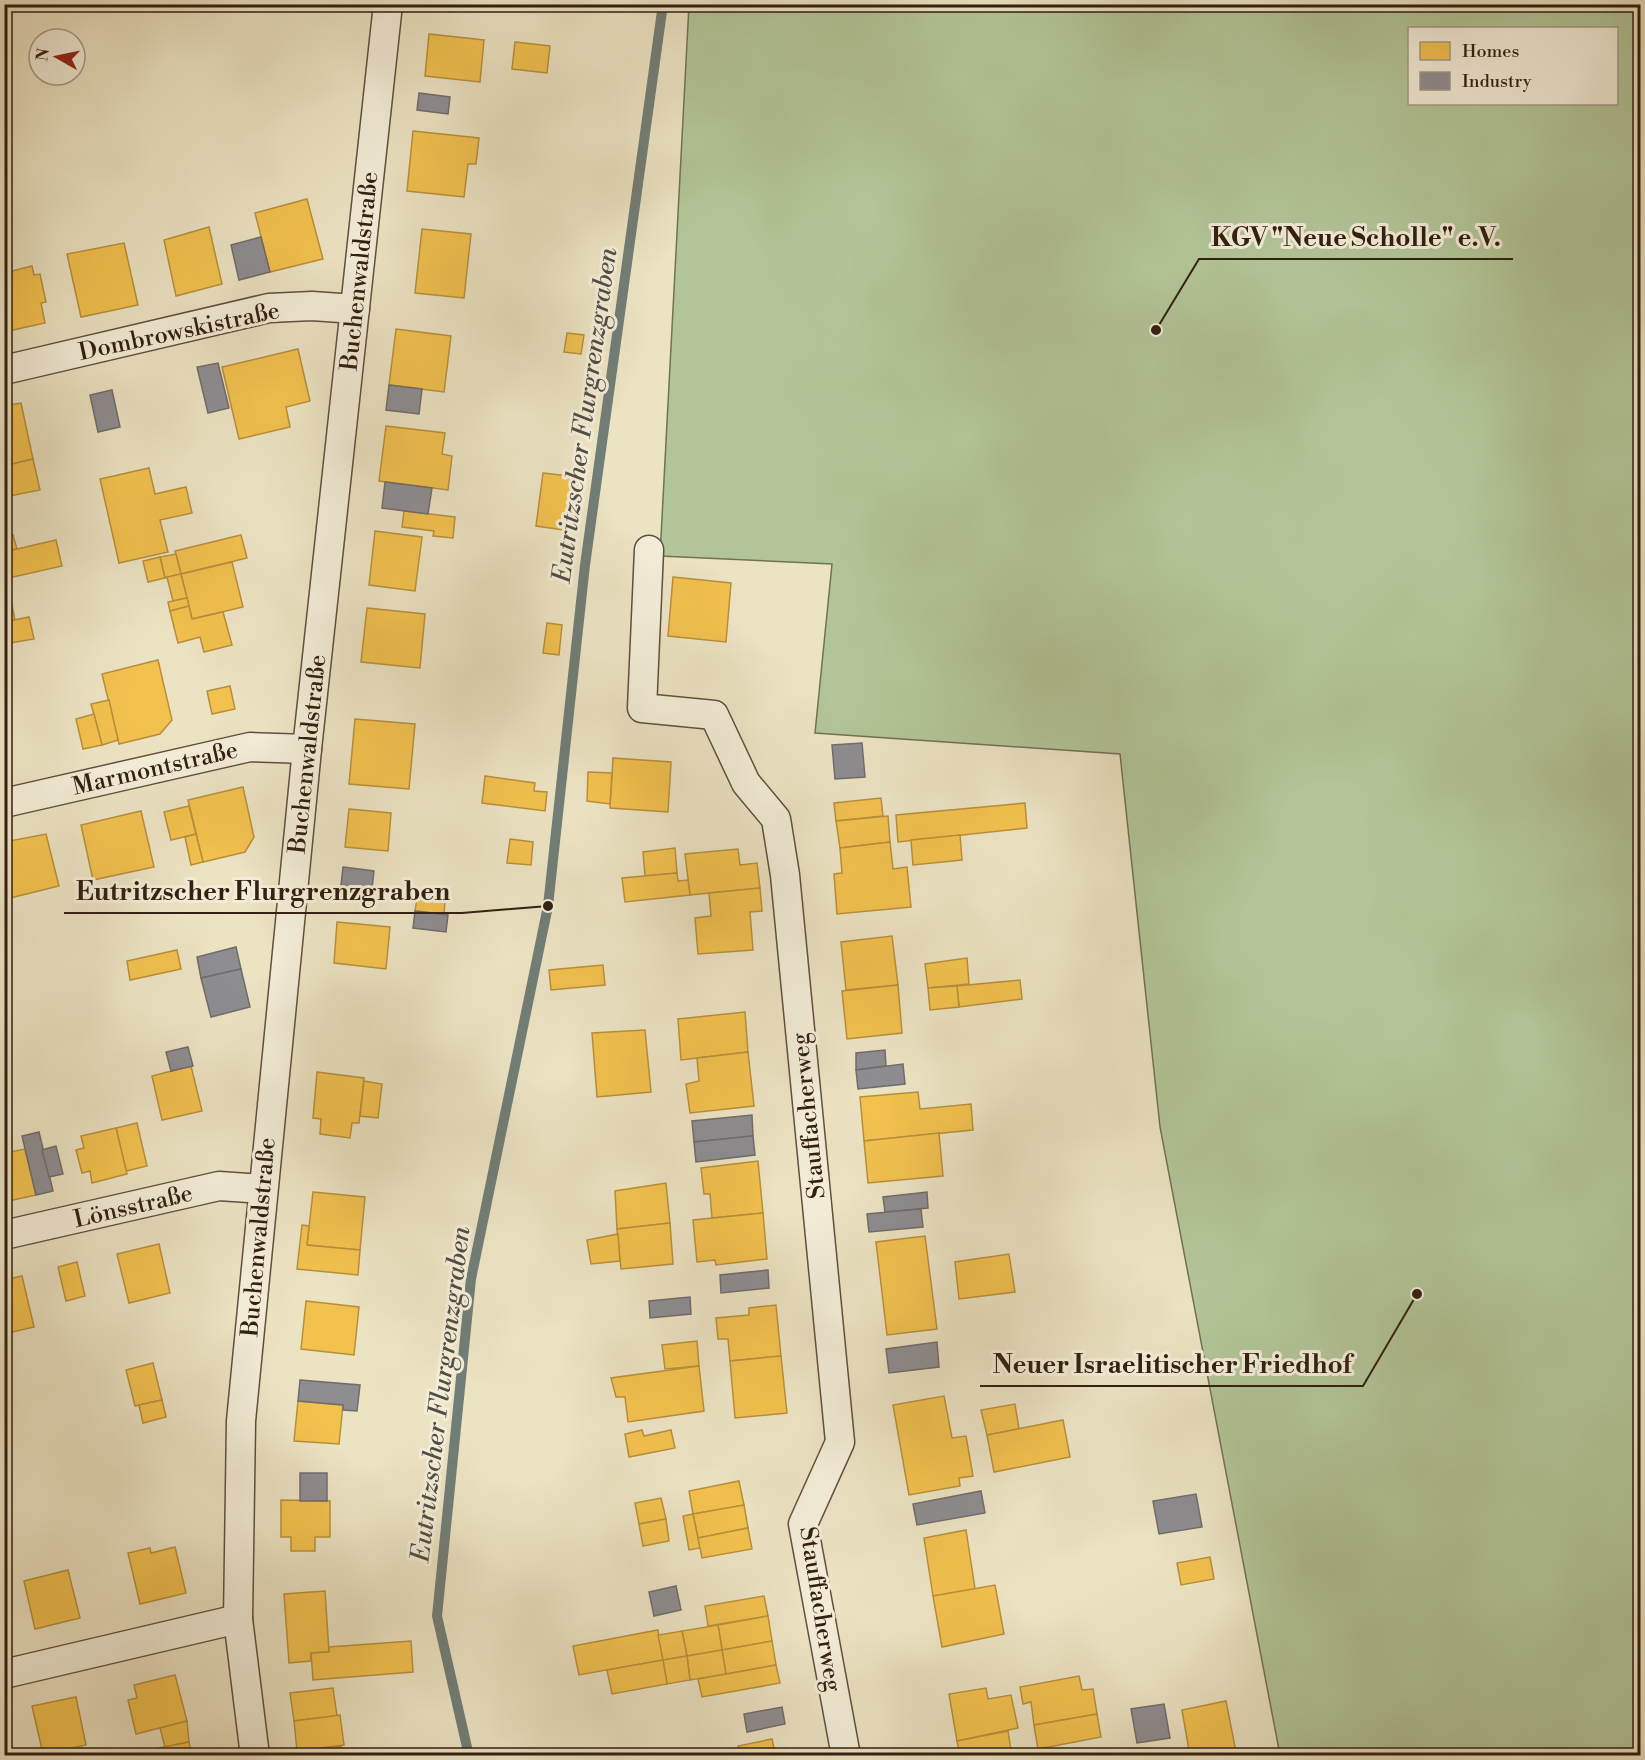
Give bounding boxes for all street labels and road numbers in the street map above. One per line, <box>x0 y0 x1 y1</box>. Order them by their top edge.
street label: Buchenwaldstraße <box>335 170 385 373</box>
street label: Dombrowskistraße <box>76 296 283 368</box>
street label: Buchenwaldstraße <box>283 653 333 856</box>
street label: Marmontstraße <box>70 735 241 803</box>
street label: Stauffacherweg <box>785 1031 833 1200</box>
street label: Buchenwaldstraße <box>235 1136 283 1339</box>
street label: Lönsstraße <box>71 1179 196 1235</box>
street label: Stauffacherweg <box>792 1524 848 1694</box>

